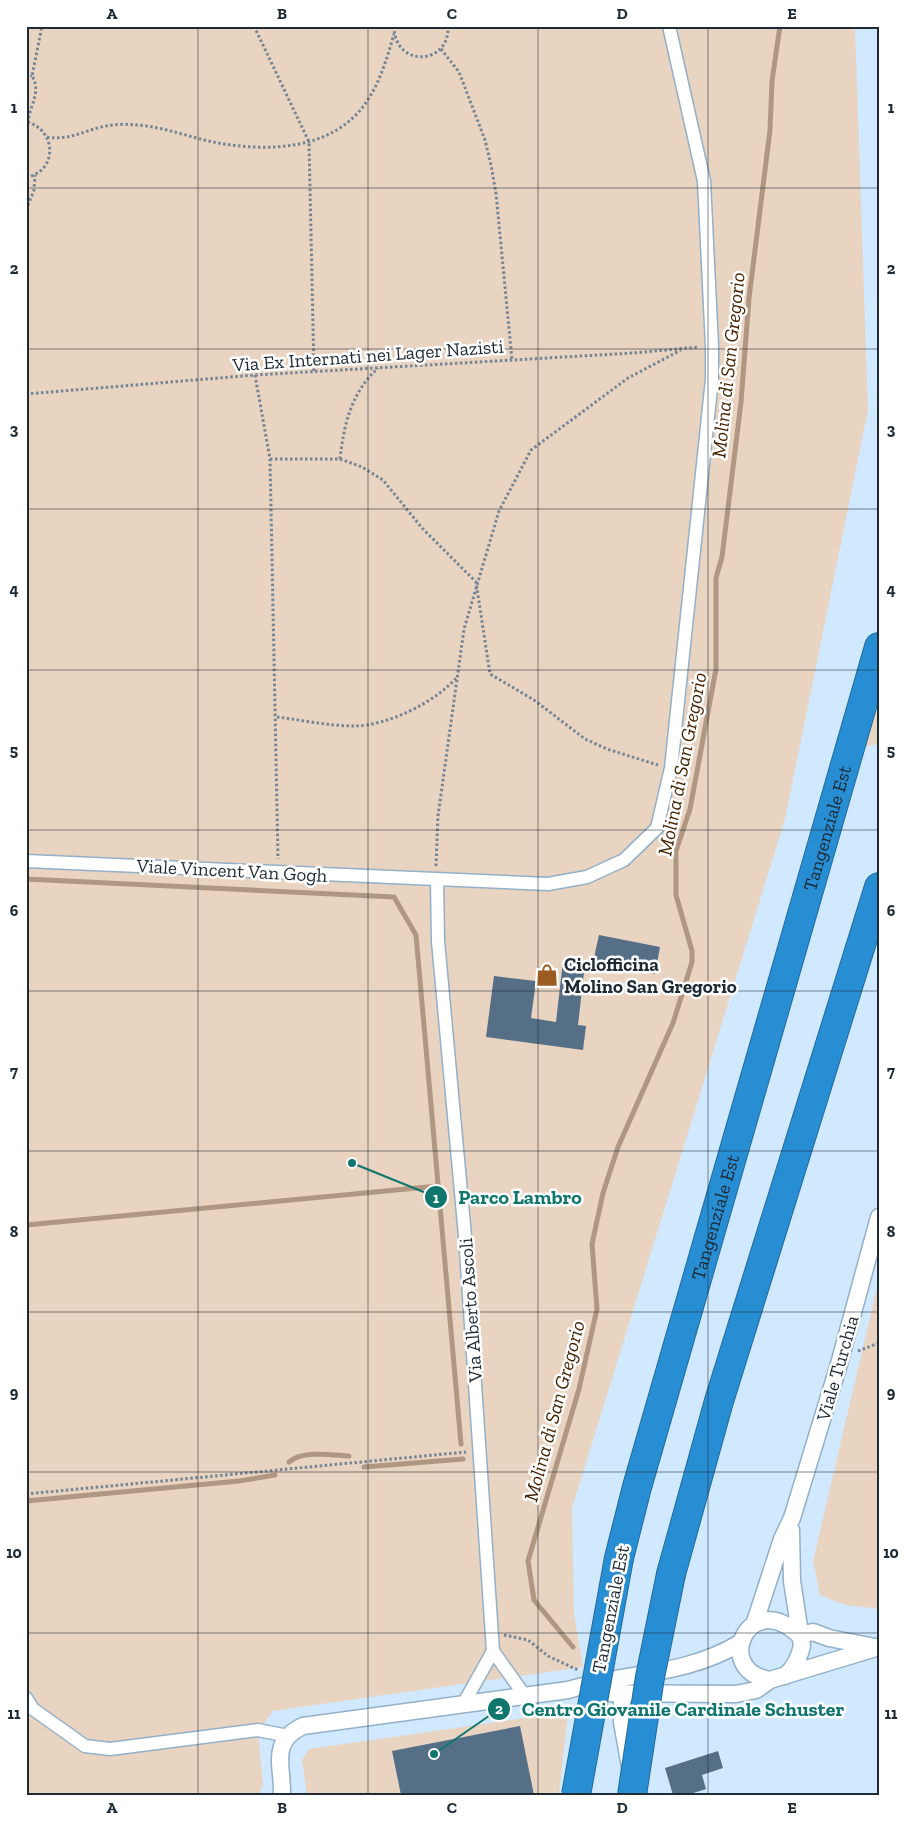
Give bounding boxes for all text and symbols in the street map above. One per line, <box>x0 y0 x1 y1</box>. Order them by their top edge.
text: A <box>107 4 118 23</box>
text: B <box>277 4 287 23</box>
text: C <box>447 4 457 23</box>
text: D <box>616 4 628 23</box>
text: E <box>787 4 797 23</box>
text: 1 <box>11 98 18 117</box>
text: 1 <box>888 98 895 117</box>
text: 2 <box>10 259 19 278</box>
text: 2 <box>887 259 896 278</box>
water label: Molina di San Gregorio <box>706 271 750 459</box>
street label: Via Ex Internati nei Lager Nazisti <box>231 335 504 377</box>
text: 3 <box>10 420 19 439</box>
text: 3 <box>887 420 896 439</box>
text: 4 <box>9 580 19 599</box>
text: 4 <box>886 580 896 599</box>
water label: Molina di San Gregorio <box>652 670 712 858</box>
text: 5 <box>10 741 18 760</box>
text: 5 <box>887 741 895 760</box>
street label: Tangenziale Est <box>798 763 856 894</box>
street label: Viale Vincent Van Gogh <box>135 854 328 887</box>
text: 6 <box>10 901 19 920</box>
text: 6 <box>887 901 896 920</box>
place label: Ciclofficina Molino San Gregorio <box>564 953 737 998</box>
shop icon: Ciclofficina Molino San Gregorio <box>534 962 560 988</box>
text: 7 <box>10 1062 18 1081</box>
text: 7 <box>887 1062 895 1081</box>
street label: Tangenziale Est <box>686 1152 744 1283</box>
callout: Parco Lambro <box>423 1180 592 1215</box>
text: Parco Lambro <box>458 1185 582 1209</box>
text: 1 <box>433 1189 439 1207</box>
text: 8 <box>10 1222 19 1241</box>
text: 8 <box>887 1222 896 1241</box>
street label: Via Alberto Ascoli <box>454 1237 487 1384</box>
street label: Viale Turchia <box>811 1313 864 1425</box>
water label: Molina di San Gregorio <box>518 1318 590 1504</box>
text: 9 <box>10 1383 19 1402</box>
text: 9 <box>887 1383 896 1402</box>
text: 10 <box>6 1543 22 1562</box>
street label: Tangenziale Est <box>587 1543 634 1675</box>
text: 10 <box>883 1543 899 1562</box>
callout: Centro Giovanile Cardinale Schuster <box>487 1692 854 1727</box>
text: Centro Giovanile Cardinale Schuster <box>522 1697 844 1721</box>
text: 2 <box>495 1700 503 1718</box>
text: 11 <box>8 1704 21 1723</box>
text: 11 <box>885 1704 898 1723</box>
text: A <box>107 1798 118 1817</box>
text: B <box>277 1798 287 1817</box>
text: C <box>447 1798 457 1817</box>
text: D <box>616 1798 628 1817</box>
text: E <box>787 1798 797 1817</box>

